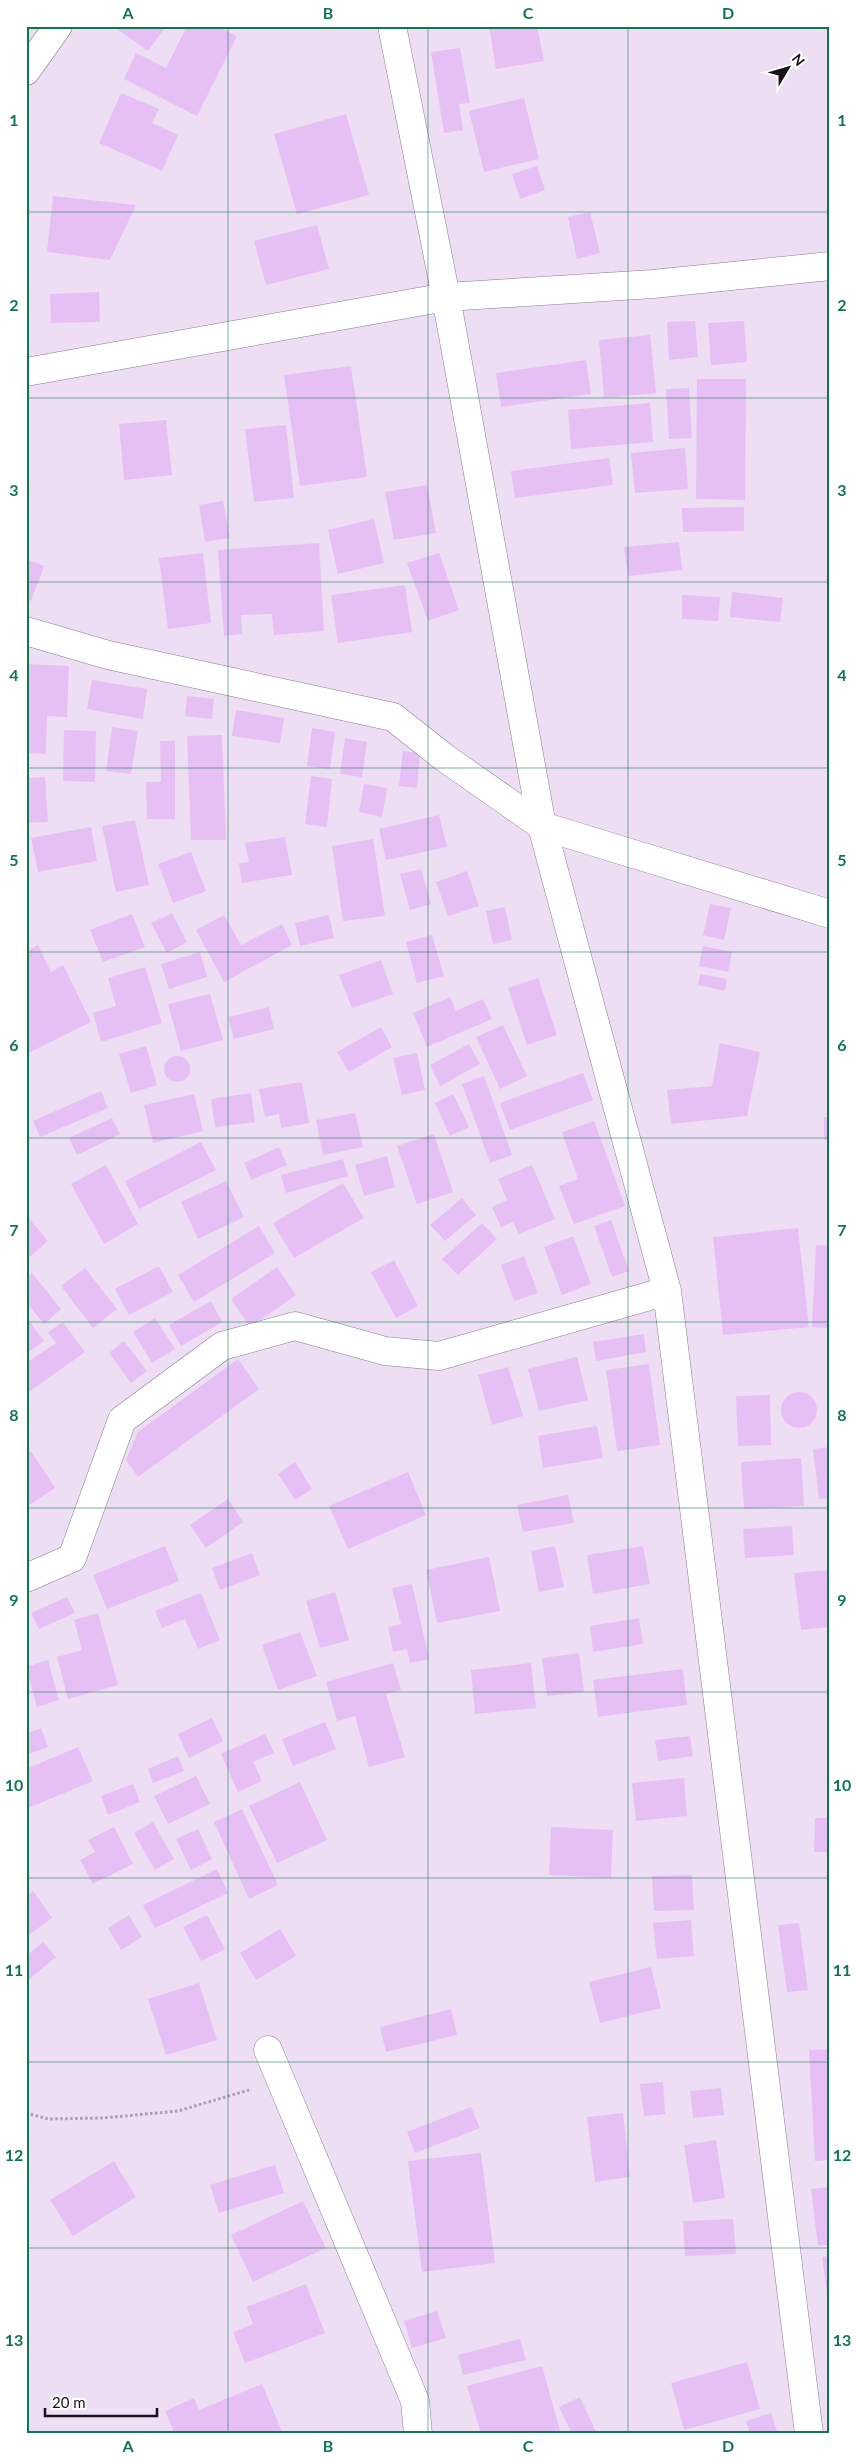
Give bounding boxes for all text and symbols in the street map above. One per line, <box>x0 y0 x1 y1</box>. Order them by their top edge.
text: A <box>121 3 134 22</box>
text: B <box>323 3 333 22</box>
text: C <box>523 3 534 22</box>
text: D <box>722 3 734 22</box>
north arrow <box>764 42 814 92</box>
text: N <box>789 50 809 69</box>
text: 1 <box>9 110 19 129</box>
text: 1 <box>837 110 847 129</box>
text: 2 <box>9 295 19 314</box>
text: 2 <box>837 295 847 314</box>
text: 3 <box>9 480 19 499</box>
text: 3 <box>837 480 847 499</box>
text: 4 <box>9 665 19 684</box>
text: 4 <box>837 665 847 684</box>
text: 5 <box>9 850 19 869</box>
text: 5 <box>837 850 847 869</box>
text: 6 <box>9 1035 19 1054</box>
text: 6 <box>837 1035 847 1054</box>
text: 7 <box>9 1220 19 1239</box>
text: 7 <box>837 1220 847 1239</box>
text: 8 <box>9 1405 19 1424</box>
text: 8 <box>837 1405 847 1424</box>
text: 9 <box>9 1590 19 1609</box>
text: 9 <box>837 1590 847 1609</box>
text: 10 <box>5 1775 23 1794</box>
text: 10 <box>833 1775 851 1794</box>
text: 11 <box>5 1960 23 1979</box>
text: 11 <box>833 1960 851 1979</box>
text: 12 <box>5 2145 23 2164</box>
text: 12 <box>833 2145 851 2164</box>
text: 13 <box>5 2330 23 2349</box>
text: 13 <box>833 2330 851 2349</box>
scale bar <box>45 2385 158 2417</box>
text: 20 m <box>52 2393 86 2411</box>
text: A <box>121 2436 134 2455</box>
text: B <box>323 2436 333 2455</box>
text: C <box>523 2436 534 2455</box>
text: D <box>722 2436 734 2455</box>

